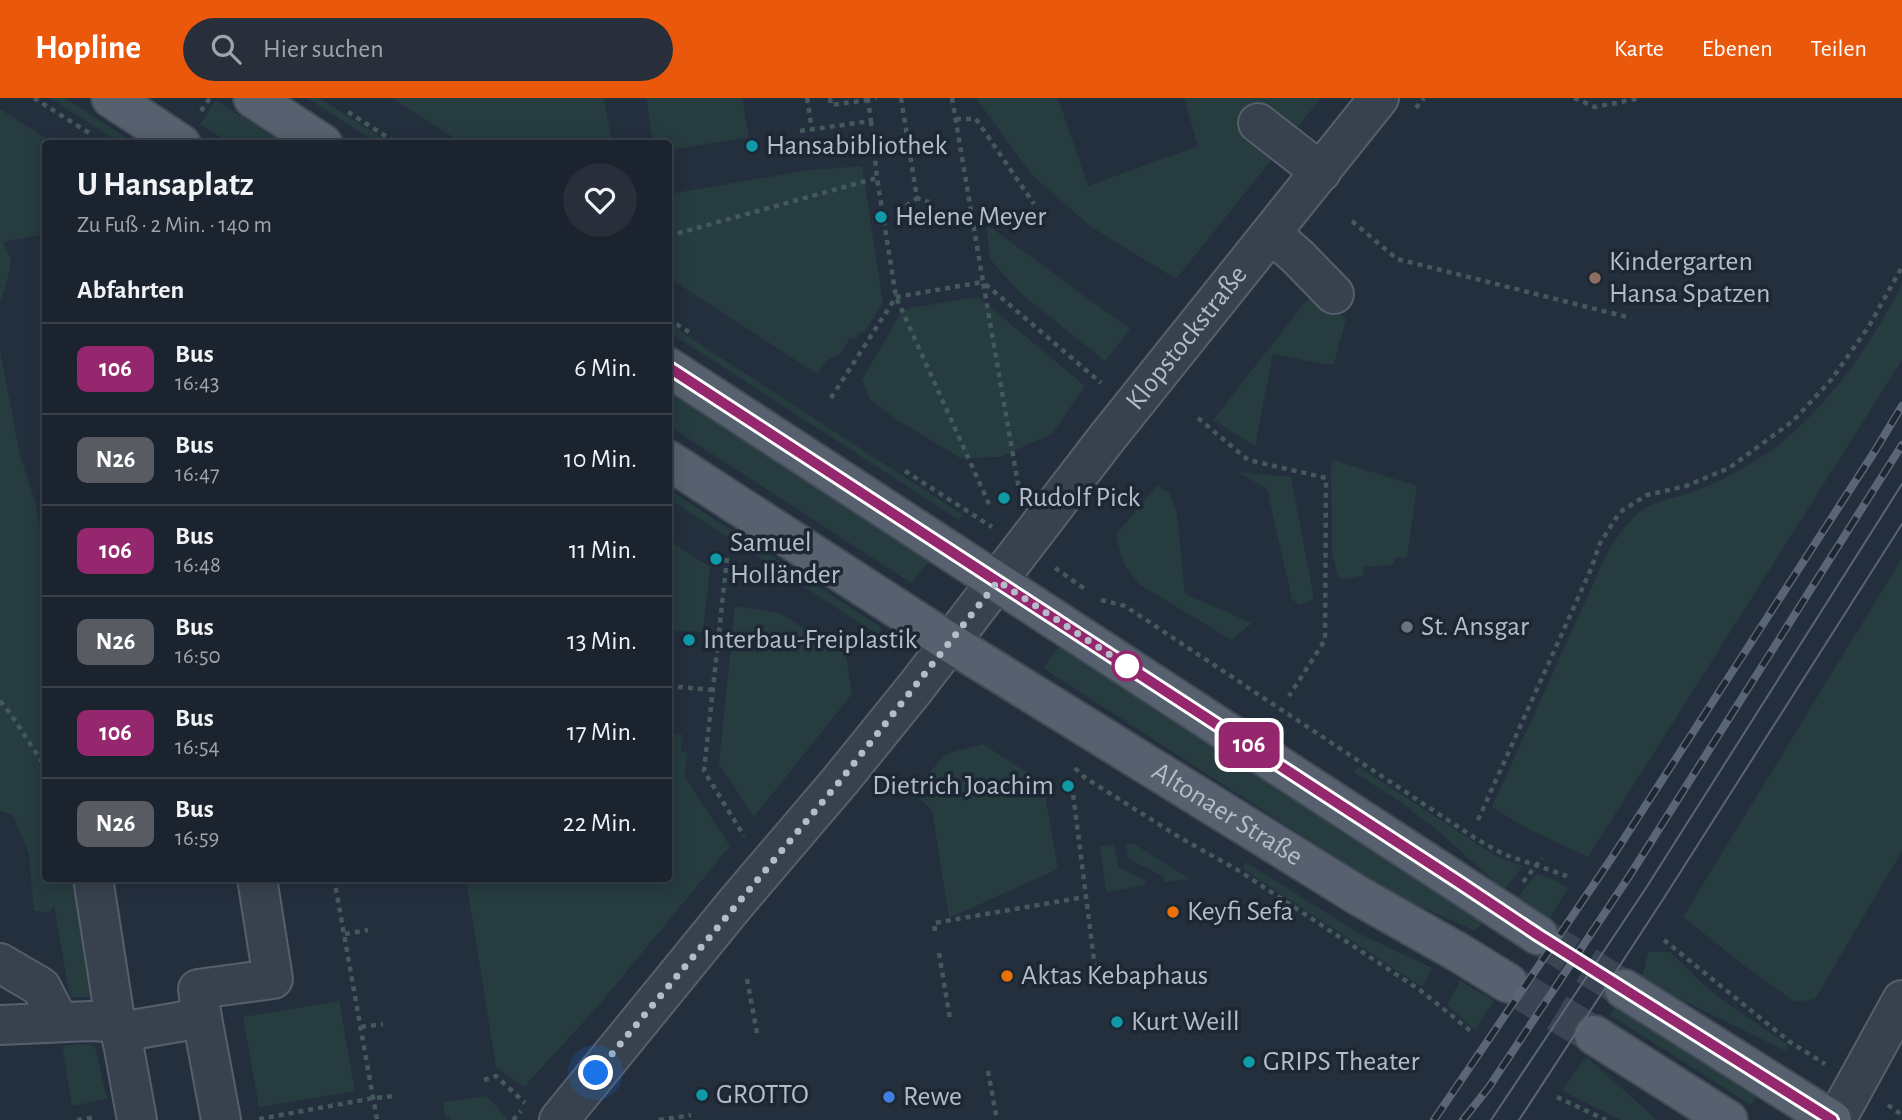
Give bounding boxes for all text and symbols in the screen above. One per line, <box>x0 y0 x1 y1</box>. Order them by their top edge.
search box <box>183 18 673 81</box>
icon: search <box>207 30 245 68</box>
text: Hopline <box>35 32 141 65</box>
text: Hier suchen <box>263 36 384 62</box>
text: Karte <box>1614 37 1664 61</box>
text: Ebenen <box>1702 37 1773 61</box>
text: Teilen <box>1811 37 1867 61</box>
place label: Hansabibliothek <box>766 132 947 160</box>
marker: Hansabibliothek <box>744 138 760 154</box>
button: heart <box>563 163 637 237</box>
text: U Hansaplatz <box>77 169 254 202</box>
place label: Helene Meyer <box>895 203 1046 231</box>
marker: Helene Meyer <box>873 209 889 225</box>
text: Zu Fuß · 2 Min. · 140 m <box>77 214 272 237</box>
place label: Kindergarten Hansa Spatzen <box>1609 248 1770 308</box>
street label: Klopstockstraße <box>1121 261 1253 415</box>
marker: Kindergarten Hansa Spatzen <box>1587 270 1603 286</box>
text: Abfahrten <box>77 277 184 303</box>
text: Bus <box>175 341 214 367</box>
text: 6 Min. <box>574 355 637 381</box>
text: 106 <box>99 357 132 381</box>
text: 16:43 <box>175 372 220 395</box>
text: Bus <box>175 432 214 458</box>
text: 10 Min. <box>564 446 637 472</box>
text: N26 <box>96 448 135 472</box>
text: 16:47 <box>175 463 220 486</box>
place label: Rudolf Pick <box>1018 484 1141 512</box>
marker: Rudolf Pick <box>996 490 1012 506</box>
text: Bus <box>175 523 214 549</box>
place label: Samuel Holländer <box>730 529 840 589</box>
text: 11 Min. <box>569 537 637 563</box>
text: 106 <box>99 539 132 563</box>
marker: Samuel Holländer <box>708 551 724 567</box>
text: 16:48 <box>175 554 221 577</box>
place label: St. Ansgar <box>1421 613 1529 641</box>
text: Bus <box>175 614 214 640</box>
marker: St. Ansgar <box>1399 619 1415 635</box>
place label: Interbau-Freiplastik <box>703 626 918 654</box>
text: 13 Min. <box>567 628 637 654</box>
text: N26 <box>96 630 135 654</box>
marker: Interbau-Freiplastik <box>681 632 697 648</box>
text: 16:50 <box>175 645 221 668</box>
unlabelled marker <box>1112 651 1142 681</box>
text: Bus <box>175 705 214 731</box>
text: 17 Min. <box>567 719 637 745</box>
text: 106 <box>99 721 132 745</box>
line badge: 106 <box>1209 722 1289 768</box>
text: 106 <box>1233 733 1265 757</box>
text: 16:54 <box>175 736 220 759</box>
street label: Altonaer Straße <box>1147 757 1307 871</box>
place label: Dietrich Joachim <box>872 772 1054 800</box>
marker: Dietrich Joachim <box>1060 778 1076 794</box>
text: Bus <box>175 796 214 822</box>
text: 22 Min. <box>563 810 637 836</box>
text: N26 <box>96 812 135 836</box>
text: 16:59 <box>175 827 219 850</box>
place label: Keyfi Sefa <box>1187 898 1293 926</box>
marker: Keyfi Sefa <box>1165 904 1181 920</box>
place label: Aktas Kebaphaus <box>1021 962 1208 990</box>
marker: Aktas Kebaphaus <box>999 968 1015 984</box>
place label: Kurt Weill <box>1131 1008 1240 1036</box>
marker: Kurt Weill <box>1109 1014 1125 1030</box>
place label: GRIPS Theater <box>1263 1048 1420 1076</box>
marker: GRIPS Theater <box>1241 1054 1257 1070</box>
your location <box>578 1055 613 1090</box>
place label: GROTTO <box>716 1081 809 1109</box>
place label: Rewe <box>903 1083 962 1111</box>
marker: GROTTO <box>694 1087 710 1103</box>
marker: Rewe <box>881 1089 897 1105</box>

